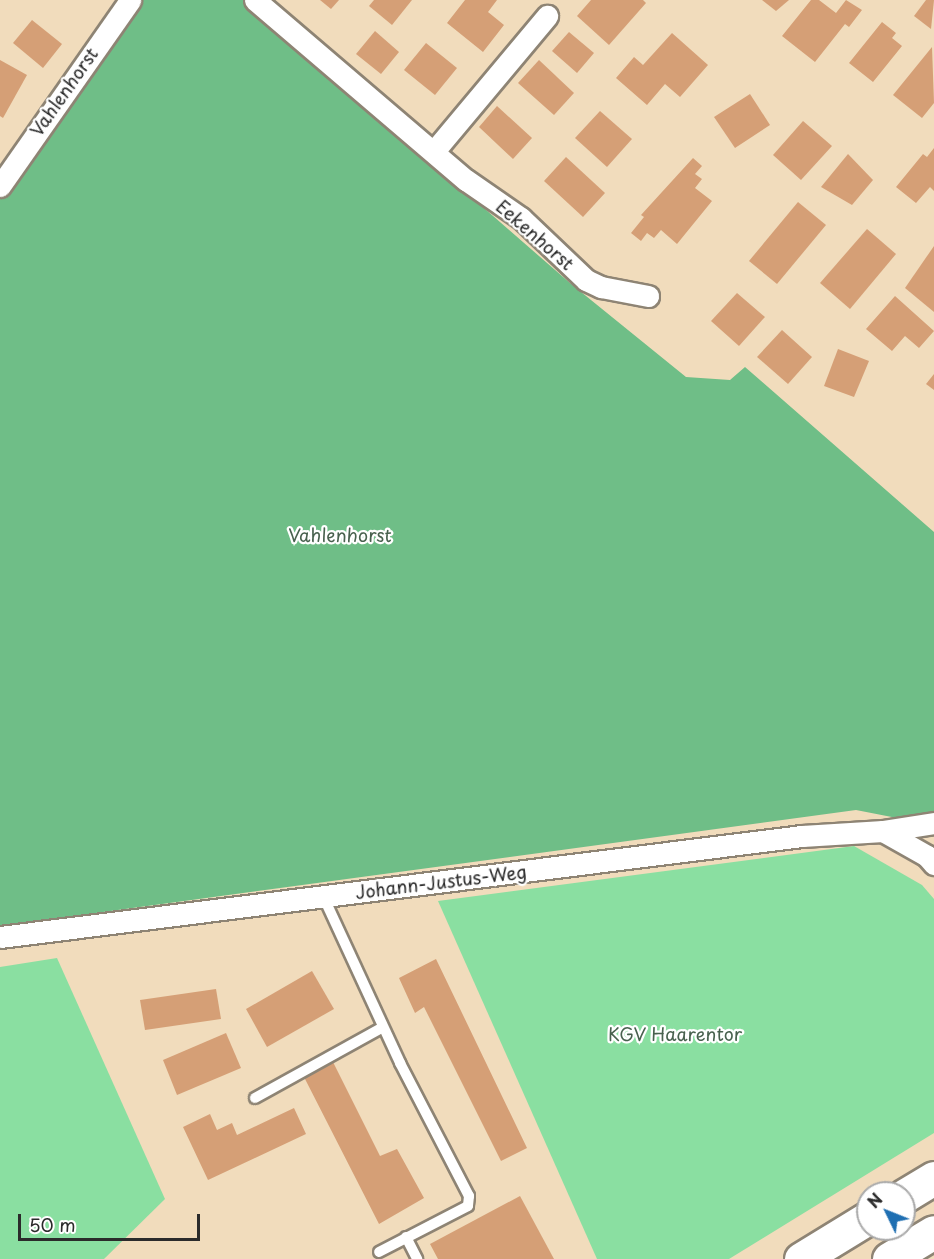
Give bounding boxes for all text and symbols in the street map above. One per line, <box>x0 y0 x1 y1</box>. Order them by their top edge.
street label: Vahlenhorst <box>26 44 102 140</box>
street label: Eekenhorst <box>492 195 578 275</box>
park label: Vahlenhorst <box>288 524 392 546</box>
street label: Johann-Justus-Weg <box>354 861 528 903</box>
park label: KGV Haarentor <box>607 1023 743 1045</box>
north arrow <box>856 1181 916 1241</box>
text: N <box>861 1187 887 1213</box>
scale bar <box>21 1202 202 1240</box>
text: 50 m <box>29 1211 76 1238</box>

